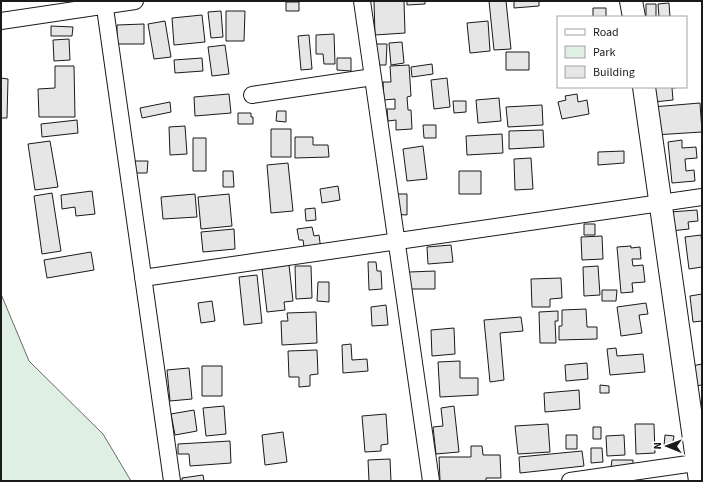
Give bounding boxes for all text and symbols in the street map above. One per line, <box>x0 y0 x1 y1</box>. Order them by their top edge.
legend <box>557 16 687 88</box>
text: Road <box>593 24 619 41</box>
text: Park <box>593 44 615 61</box>
text: Building <box>593 64 635 81</box>
north arrow <box>647 426 687 466</box>
text: N <box>650 442 665 450</box>

